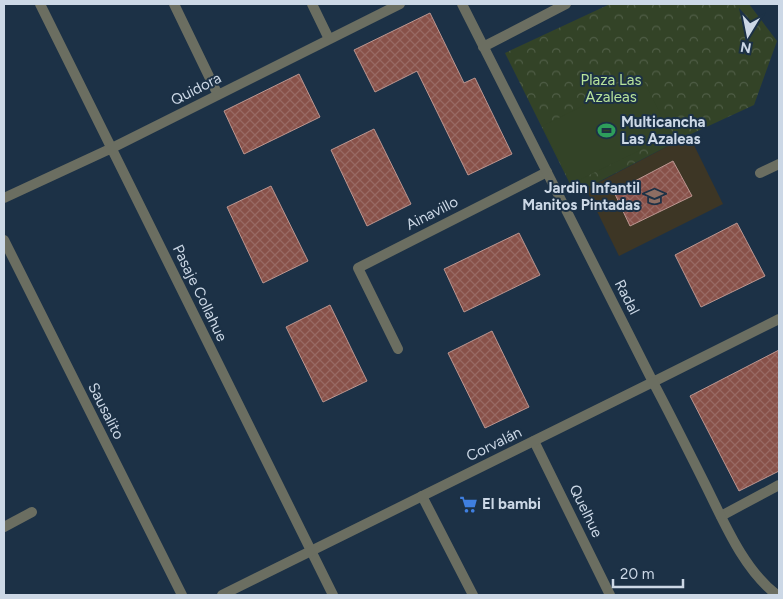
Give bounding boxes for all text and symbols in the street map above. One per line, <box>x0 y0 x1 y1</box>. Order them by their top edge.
north arrow <box>723 10 773 60</box>
text: N <box>739 38 753 57</box>
street label: Quidora <box>168 69 224 109</box>
park label: Plaza Las Azaleas <box>581 71 641 106</box>
place label: Multicancha Las Azaleas <box>621 113 705 148</box>
sports icon: Multicancha Las Azaleas <box>597 121 617 141</box>
place label: Jardin Infantil Manitos Pintadas <box>522 179 640 214</box>
school or university icon: Jardin Infantil Manitos Pintadas <box>644 187 664 207</box>
street label: Ainavillo <box>403 192 461 234</box>
street label: Pasaje Collahue <box>169 242 231 344</box>
street label: Radal <box>611 277 643 317</box>
street label: Sausalito <box>84 380 128 443</box>
street label: Corvalán <box>463 423 525 465</box>
street label: Quelhue <box>566 482 606 540</box>
supermarket icon: El bambi <box>458 494 478 514</box>
place label: El bambi <box>482 495 541 513</box>
scale bar <box>613 556 683 588</box>
text: 20 m <box>620 565 654 583</box>

